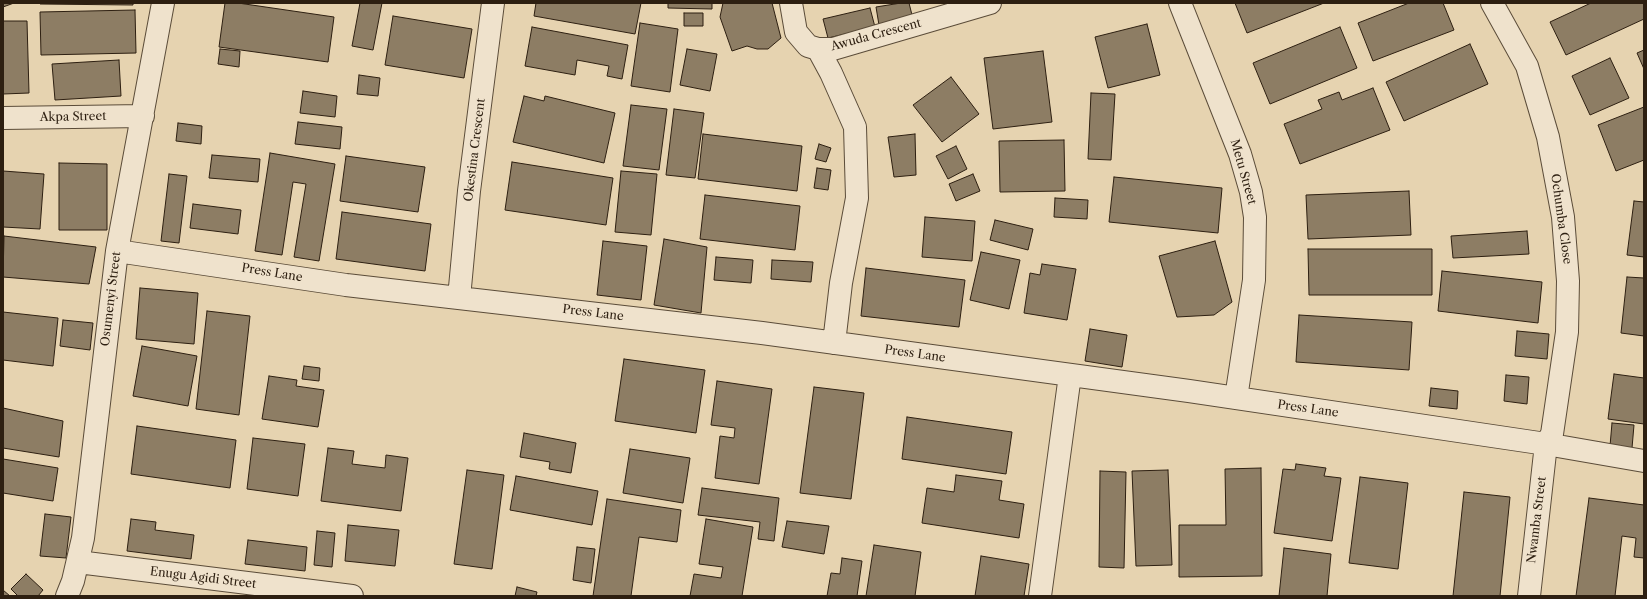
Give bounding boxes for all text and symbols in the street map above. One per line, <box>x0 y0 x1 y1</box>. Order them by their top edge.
street label: Awuda Crescent <box>829 16 923 54</box>
street label: Okestina Crescent <box>462 98 488 202</box>
street label: Akpa Street <box>39 109 107 125</box>
street label: Metu Street <box>1227 138 1259 206</box>
street label: Ochumba Close <box>1548 173 1574 265</box>
street label: Osumenyi Street <box>98 251 124 347</box>
street label: Press Lane <box>240 261 304 285</box>
street label: Press Lane <box>562 302 624 324</box>
street label: Press Lane <box>883 343 947 365</box>
street label: Press Lane <box>1276 398 1340 420</box>
street label: Nwamba Street <box>1525 476 1549 564</box>
street label: Enugu Agidi Street <box>149 564 257 592</box>

